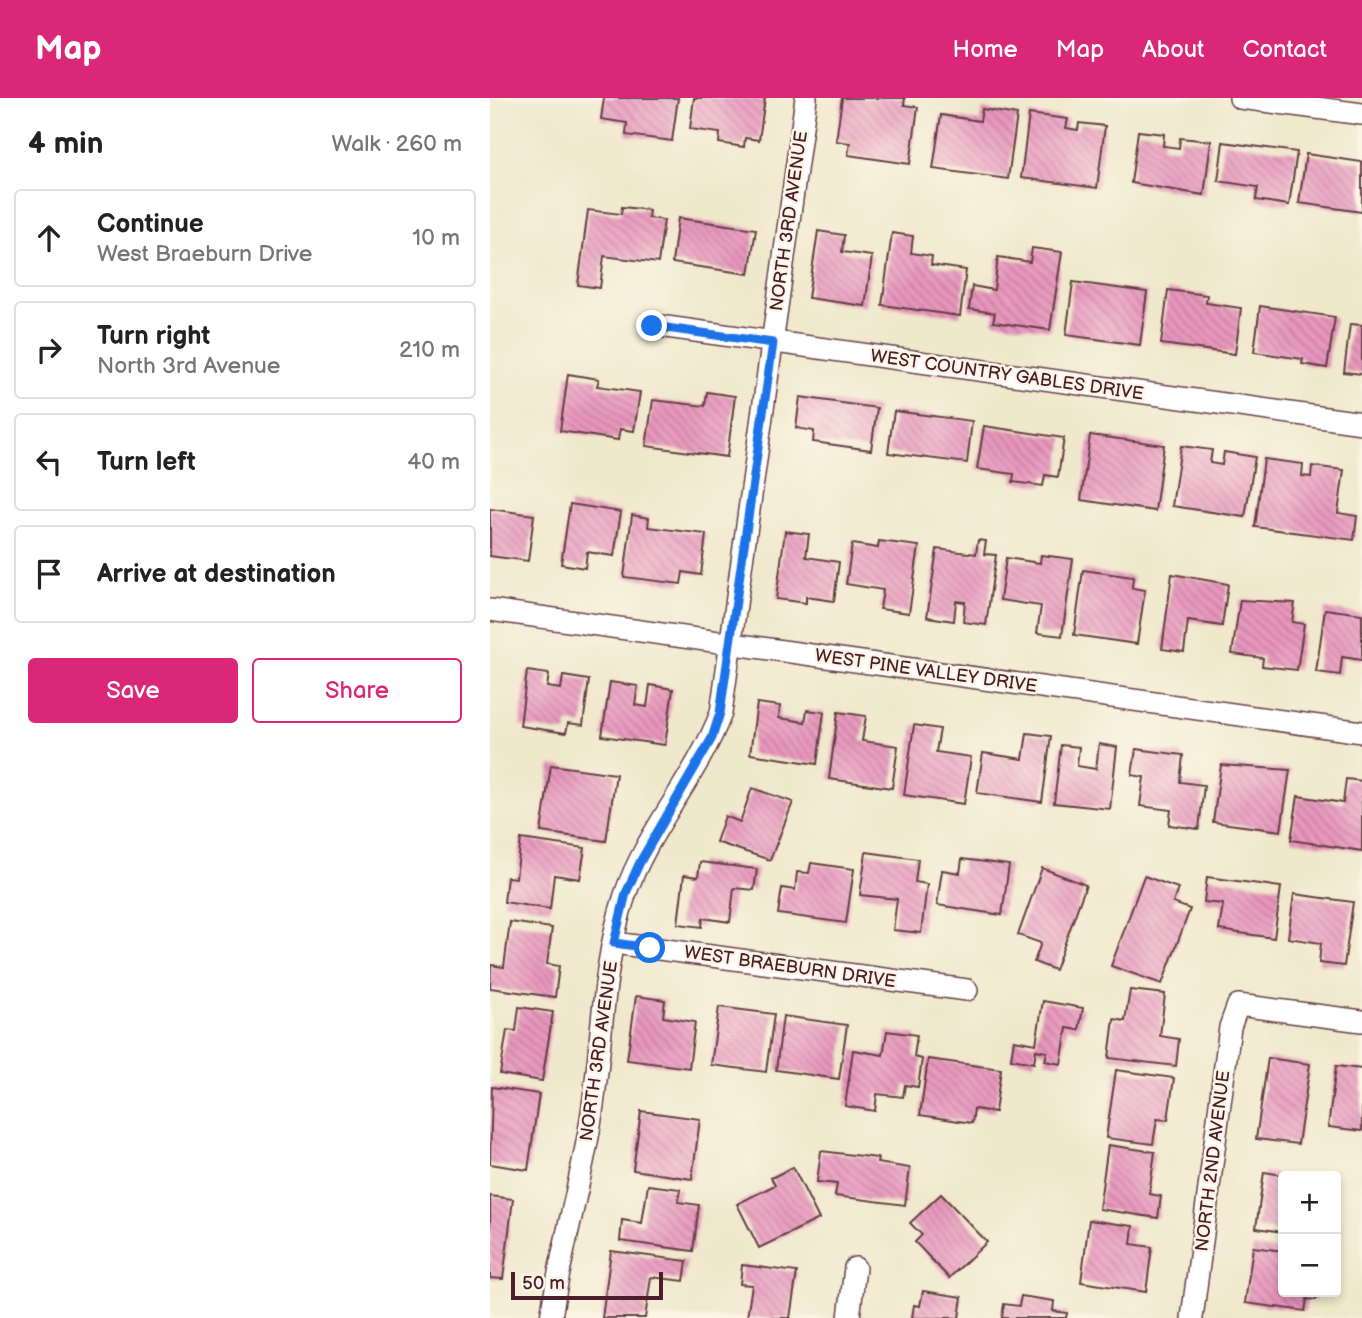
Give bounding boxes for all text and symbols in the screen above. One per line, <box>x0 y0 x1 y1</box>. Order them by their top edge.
text: Map <box>35 29 101 69</box>
text: Home <box>953 35 1018 64</box>
text: Map <box>1056 35 1104 64</box>
text: About <box>1142 35 1204 64</box>
text: Contact <box>1242 35 1327 64</box>
text: 4 min <box>28 126 103 162</box>
street label: NORTH 3RD AVENUE <box>766 129 812 312</box>
text: Walk · 260 m <box>332 130 462 158</box>
text: Continue <box>97 209 204 240</box>
icon: ahead <box>30 219 68 257</box>
text: 10 m <box>412 224 460 252</box>
text: West Braeburn Drive <box>97 240 312 268</box>
route end <box>636 310 667 341</box>
text: Turn right <box>97 321 210 352</box>
icon: right <box>30 331 68 369</box>
text: 210 m <box>399 336 460 364</box>
street label: WEST COUNTRY GABLES DRIVE <box>869 345 1145 405</box>
text: North 3rd Avenue <box>97 352 280 380</box>
icon: left <box>30 443 68 481</box>
text: Turn left <box>97 447 196 478</box>
text: 40 m <box>407 448 460 476</box>
icon: arrive <box>30 555 68 593</box>
text: Arrive at destination <box>97 559 336 590</box>
street label: WEST PINE VALLEY DRIVE <box>814 645 1039 697</box>
button: Save <box>28 658 238 723</box>
button: Share <box>252 658 462 723</box>
route start <box>634 932 665 963</box>
street label: WEST BRAEBURN DRIVE <box>683 942 897 992</box>
street label: NORTH 3RD AVENUE <box>576 959 622 1142</box>
street label: NORTH 2ND AVENUE <box>1191 1069 1235 1253</box>
map controls <box>1278 1171 1341 1297</box>
button: + <box>1278 1171 1341 1234</box>
button: − <box>1278 1234 1341 1297</box>
scale bar <box>511 1269 663 1301</box>
text: 50 m <box>522 1272 565 1295</box>

